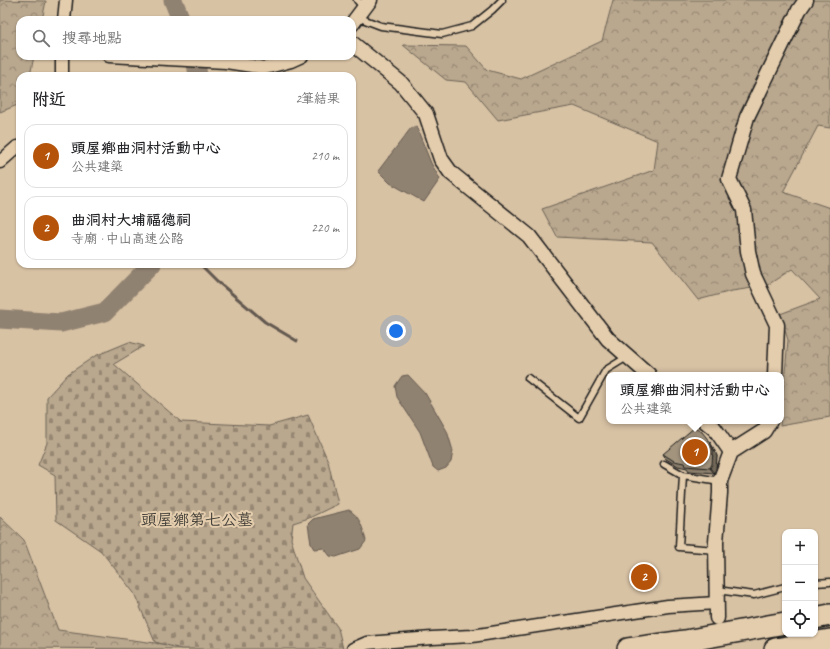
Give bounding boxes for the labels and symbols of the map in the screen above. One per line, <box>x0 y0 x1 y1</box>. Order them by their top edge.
your location <box>386 321 406 341</box>
pin: 1 <box>682 437 708 467</box>
park label: 頭屋鄉第七公墓 <box>141 510 253 530</box>
pin: 2 <box>631 562 657 592</box>

